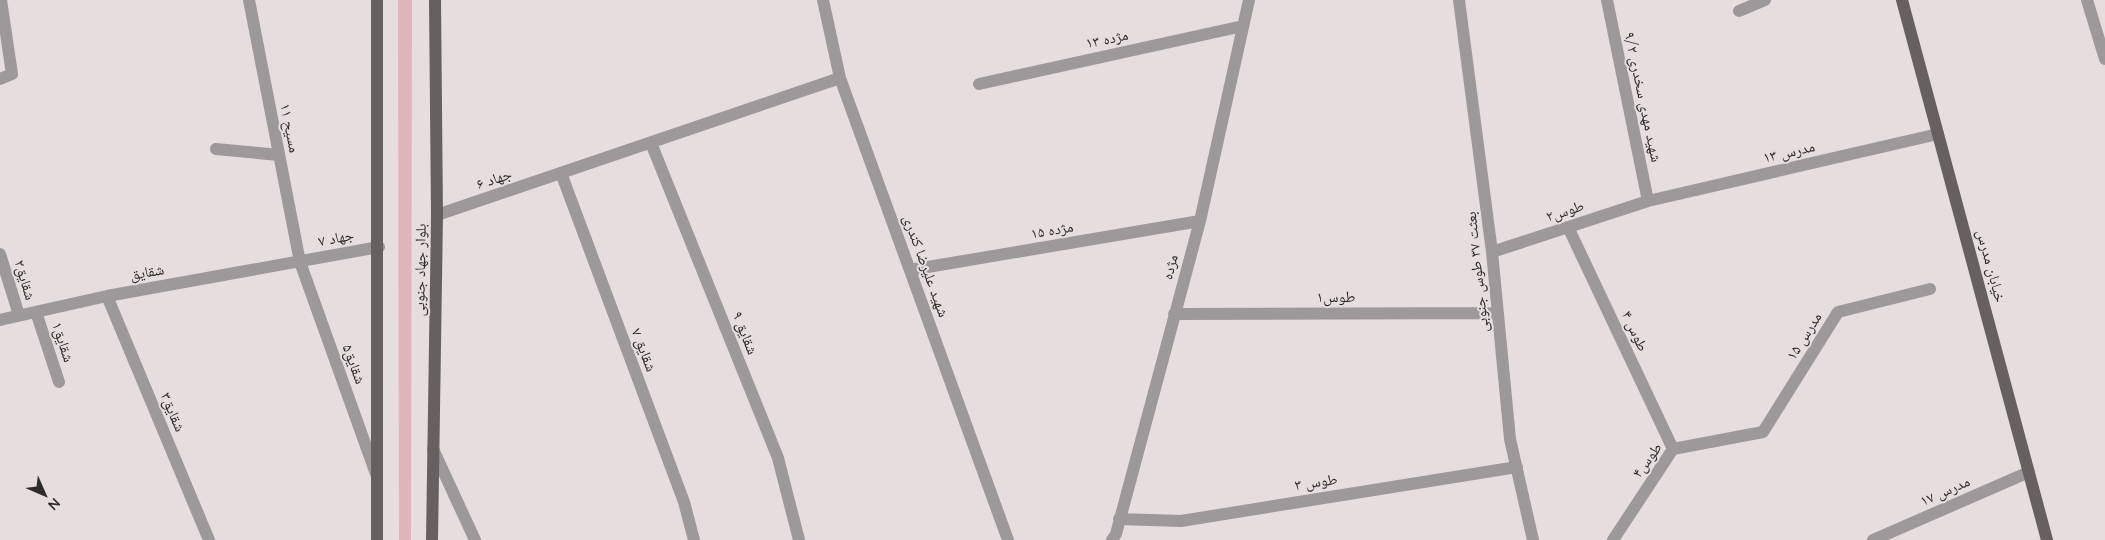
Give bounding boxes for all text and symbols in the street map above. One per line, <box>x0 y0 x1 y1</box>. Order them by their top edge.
street label: مژده ۱۳ <box>1084 25 1130 52</box>
street label: شهید مهدی سخدری ۹/۲ <box>1619 30 1667 164</box>
street label: مسیح ۱۱ <box>275 102 305 154</box>
street label: مدرس ۱۳ <box>1761 136 1817 168</box>
street label: جهاد ۶ <box>474 164 514 193</box>
street label: طوس۲ <box>1543 195 1587 227</box>
street label: بعثت ۳۷ طوس جنوبی <box>1461 211 1493 333</box>
street label: شهید علیرضا کندری <box>898 212 954 320</box>
street label: مژده ۱۵ <box>1029 216 1075 243</box>
street label: بلوار جهاد جنوبی <box>409 223 431 317</box>
street label: جهاد ۷ <box>316 225 356 250</box>
street label: خیابان مدرس <box>1972 227 2010 305</box>
street label: مژده <box>1157 252 1182 282</box>
street label: شقایق۲ <box>9 257 41 303</box>
street label: شقایق <box>128 259 166 285</box>
street label: طوس۱ <box>1317 287 1356 307</box>
street label: طوس ۴ <box>1617 307 1653 355</box>
street label: شقایق ۹ <box>727 308 763 358</box>
street label: مدرس ۱۵ <box>1782 308 1826 364</box>
street label: شقایق۱ <box>47 319 79 365</box>
street label: شقایق ۷ <box>627 325 661 375</box>
street label: شقایق۵ <box>338 341 370 387</box>
street label: شقایق۳ <box>156 389 190 435</box>
street label: طوس۴ <box>1627 438 1667 482</box>
street label: طوس ۳ <box>1293 469 1339 495</box>
north arrow <box>20 470 70 520</box>
street label: مدرس ۱۷ <box>1917 471 1973 511</box>
text: N <box>44 494 64 514</box>

